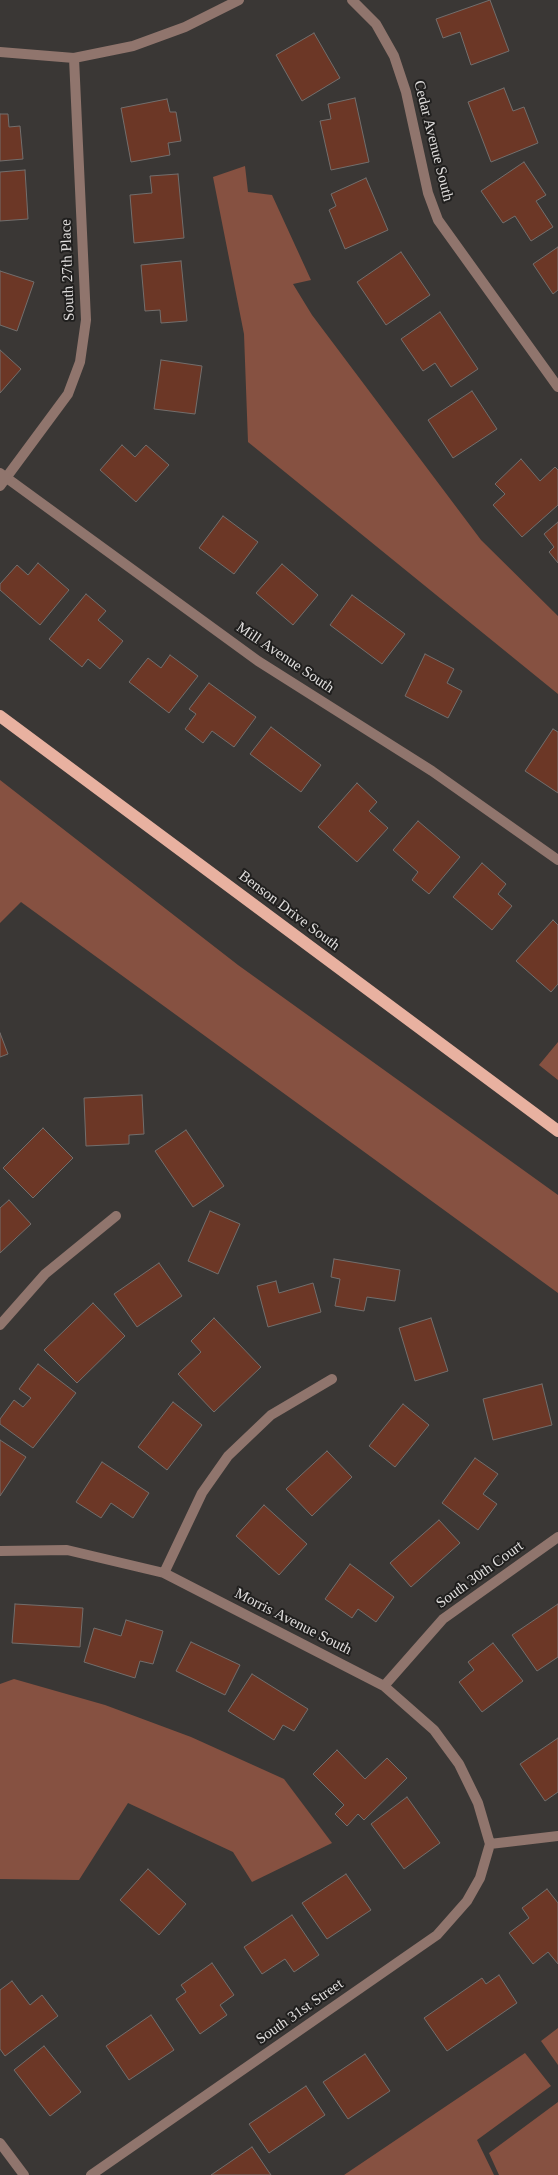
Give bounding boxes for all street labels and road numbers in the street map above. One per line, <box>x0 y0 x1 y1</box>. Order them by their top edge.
street label: Cedar Avenue South <box>409 79 457 203</box>
street label: South 27th Place <box>57 219 79 321</box>
street label: Mill Avenue South <box>233 619 337 697</box>
street label: Benson Drive South <box>235 867 343 955</box>
street label: South 30th Court <box>433 1537 527 1613</box>
street label: Morris Avenue South <box>231 1585 355 1659</box>
street label: South 31st Street <box>253 1975 347 2049</box>

